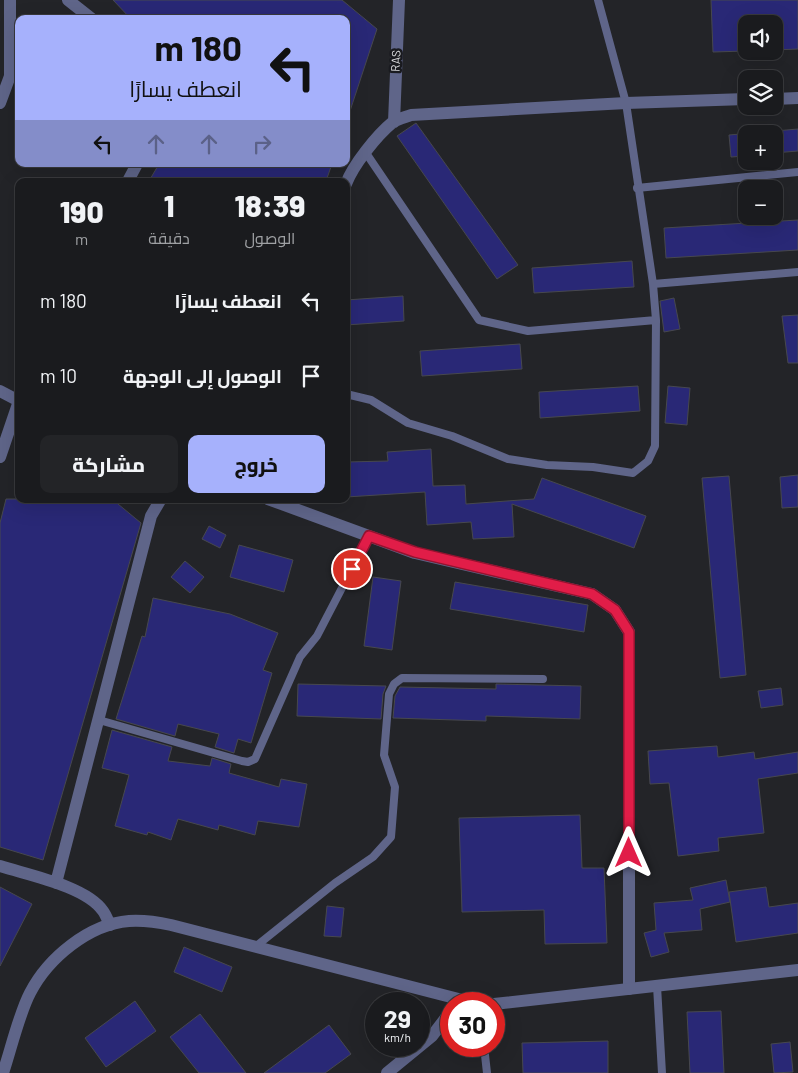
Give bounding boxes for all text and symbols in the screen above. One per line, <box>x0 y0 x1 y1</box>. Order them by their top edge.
map controls <box>738 15 783 225</box>
button: sound <box>738 15 783 60</box>
text: 180 m <box>154 26 242 68</box>
icon: left <box>260 35 325 100</box>
street label: RAS <box>388 50 402 72</box>
button: layers <box>738 70 783 115</box>
text: انعطف يسارًا <box>129 75 242 101</box>
button: + <box>738 125 783 170</box>
icon: left <box>89 130 117 158</box>
icon: ahead <box>142 130 170 158</box>
icon: ahead <box>195 130 223 158</box>
icon: right <box>248 130 276 158</box>
button: − <box>738 180 783 225</box>
text: 1 <box>164 187 174 223</box>
text: 18:39 <box>235 187 305 223</box>
text: 190 <box>60 193 104 229</box>
text: دقيقة <box>148 228 190 247</box>
text: الوصول <box>244 228 295 247</box>
text: m <box>75 229 88 248</box>
icon: left <box>297 287 325 315</box>
text: 180 m <box>40 289 87 312</box>
text: انعطف يسارًا <box>175 289 282 312</box>
icon: arrive <box>297 362 325 390</box>
text: 10 m <box>40 364 77 387</box>
text: الوصول إلى الوجهة <box>123 364 282 387</box>
button: مشاركة <box>40 435 178 493</box>
button: خروج <box>188 435 325 493</box>
pin <box>331 548 373 590</box>
icon: arrive <box>338 555 366 583</box>
position arrow <box>602 826 654 878</box>
speed limit sign: 30 <box>440 992 505 1057</box>
text: 29 <box>384 1003 411 1033</box>
text: km/h <box>384 1030 411 1044</box>

